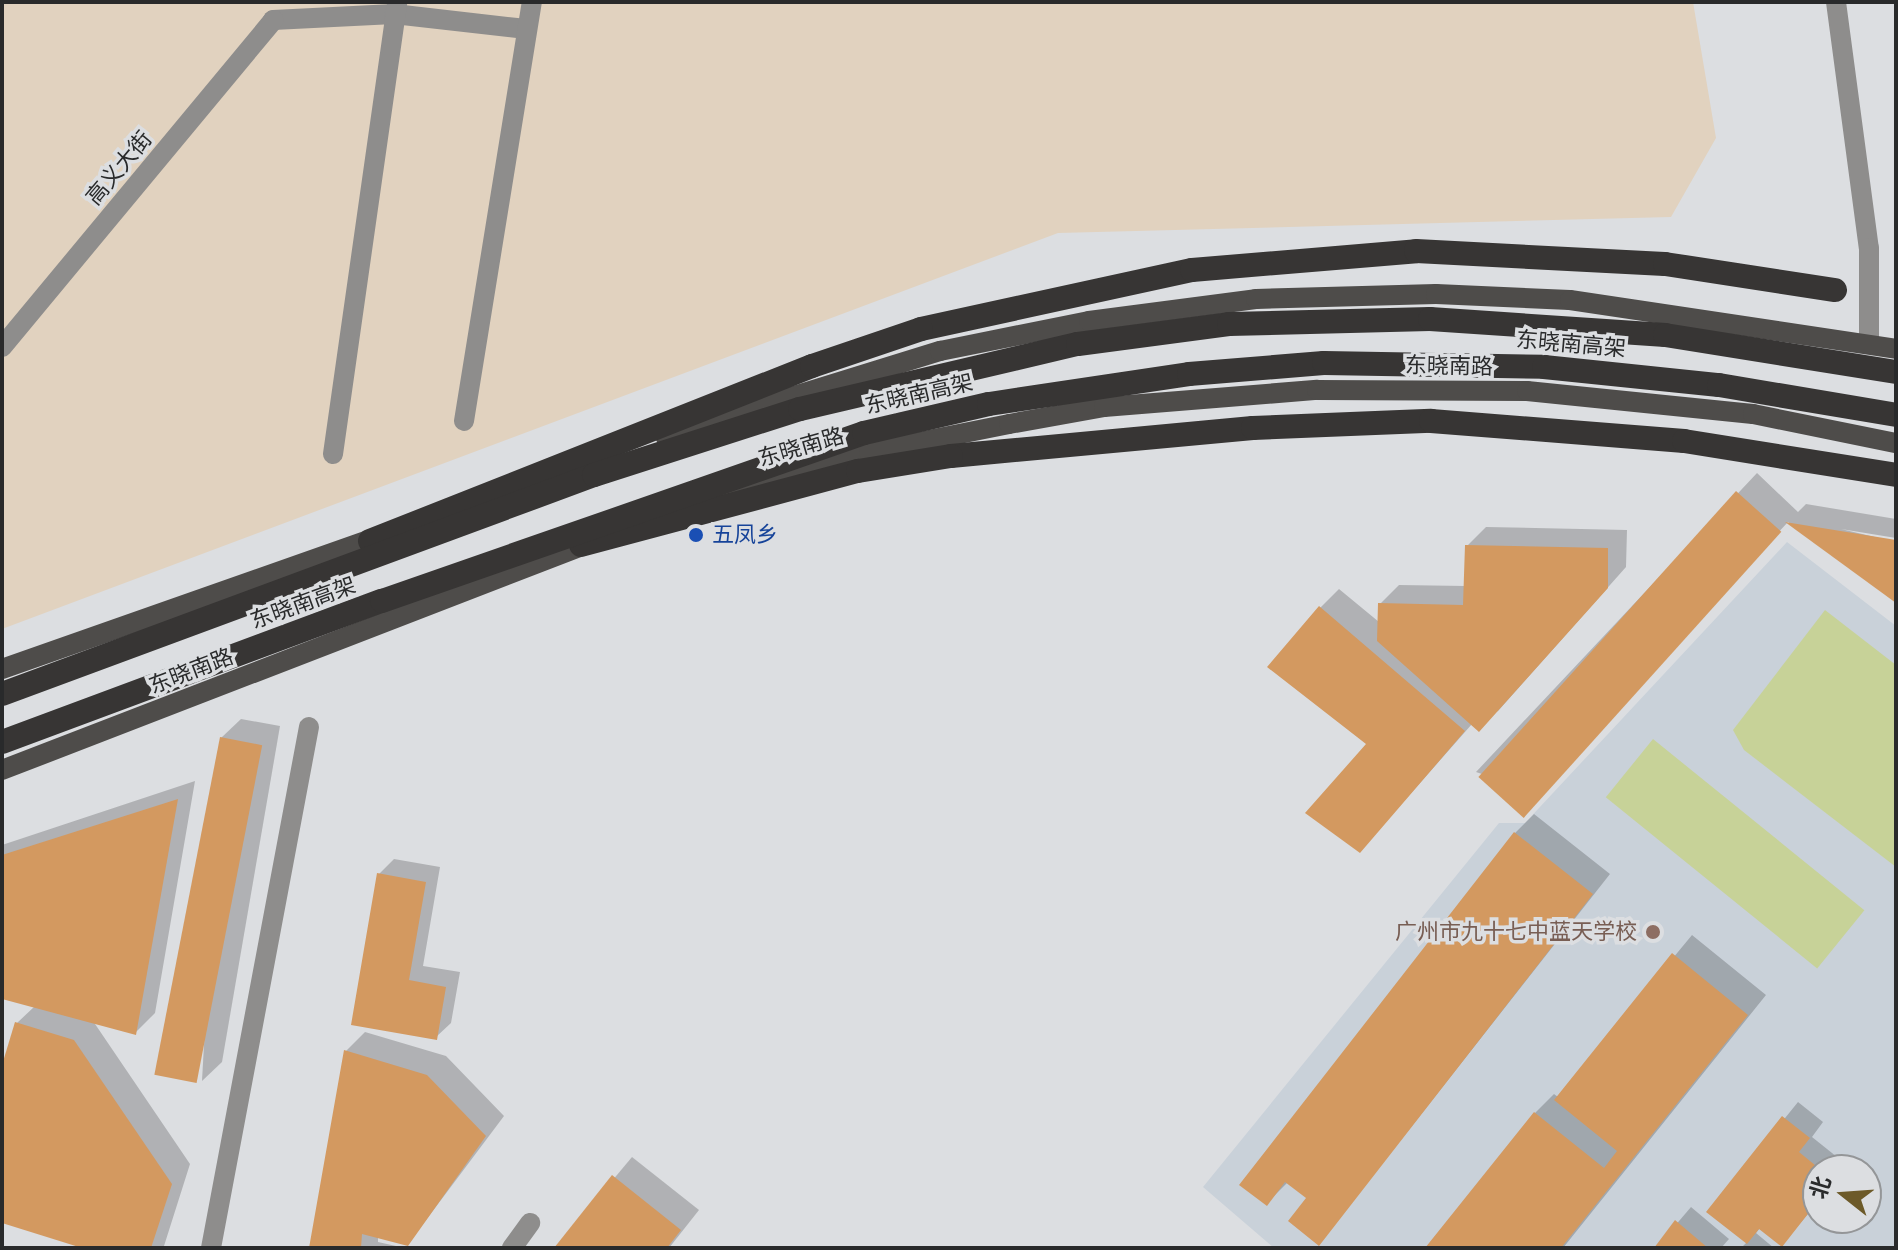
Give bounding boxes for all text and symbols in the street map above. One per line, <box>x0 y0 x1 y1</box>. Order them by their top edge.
street label: 高义大街 <box>81 126 157 210</box>
street label: 东晓南高架 <box>1515 326 1627 362</box>
street label: 东晓南路 <box>1405 352 1493 380</box>
street label: 东晓南高架 <box>862 369 976 419</box>
street label: 东晓南路 <box>755 422 847 472</box>
place label: 五凤乡 <box>712 522 778 548</box>
marker: 五凤乡 <box>687 526 705 544</box>
street label: 东晓南高架 <box>247 572 359 634</box>
street label: 东晓南路 <box>145 643 237 699</box>
place label: 广州市九十七中蓝天学校 <box>1395 919 1637 945</box>
marker: 广州市九十七中蓝天学校 <box>1644 923 1662 941</box>
north arrow <box>1802 1154 1882 1234</box>
text: 北 <box>1805 1173 1836 1202</box>

